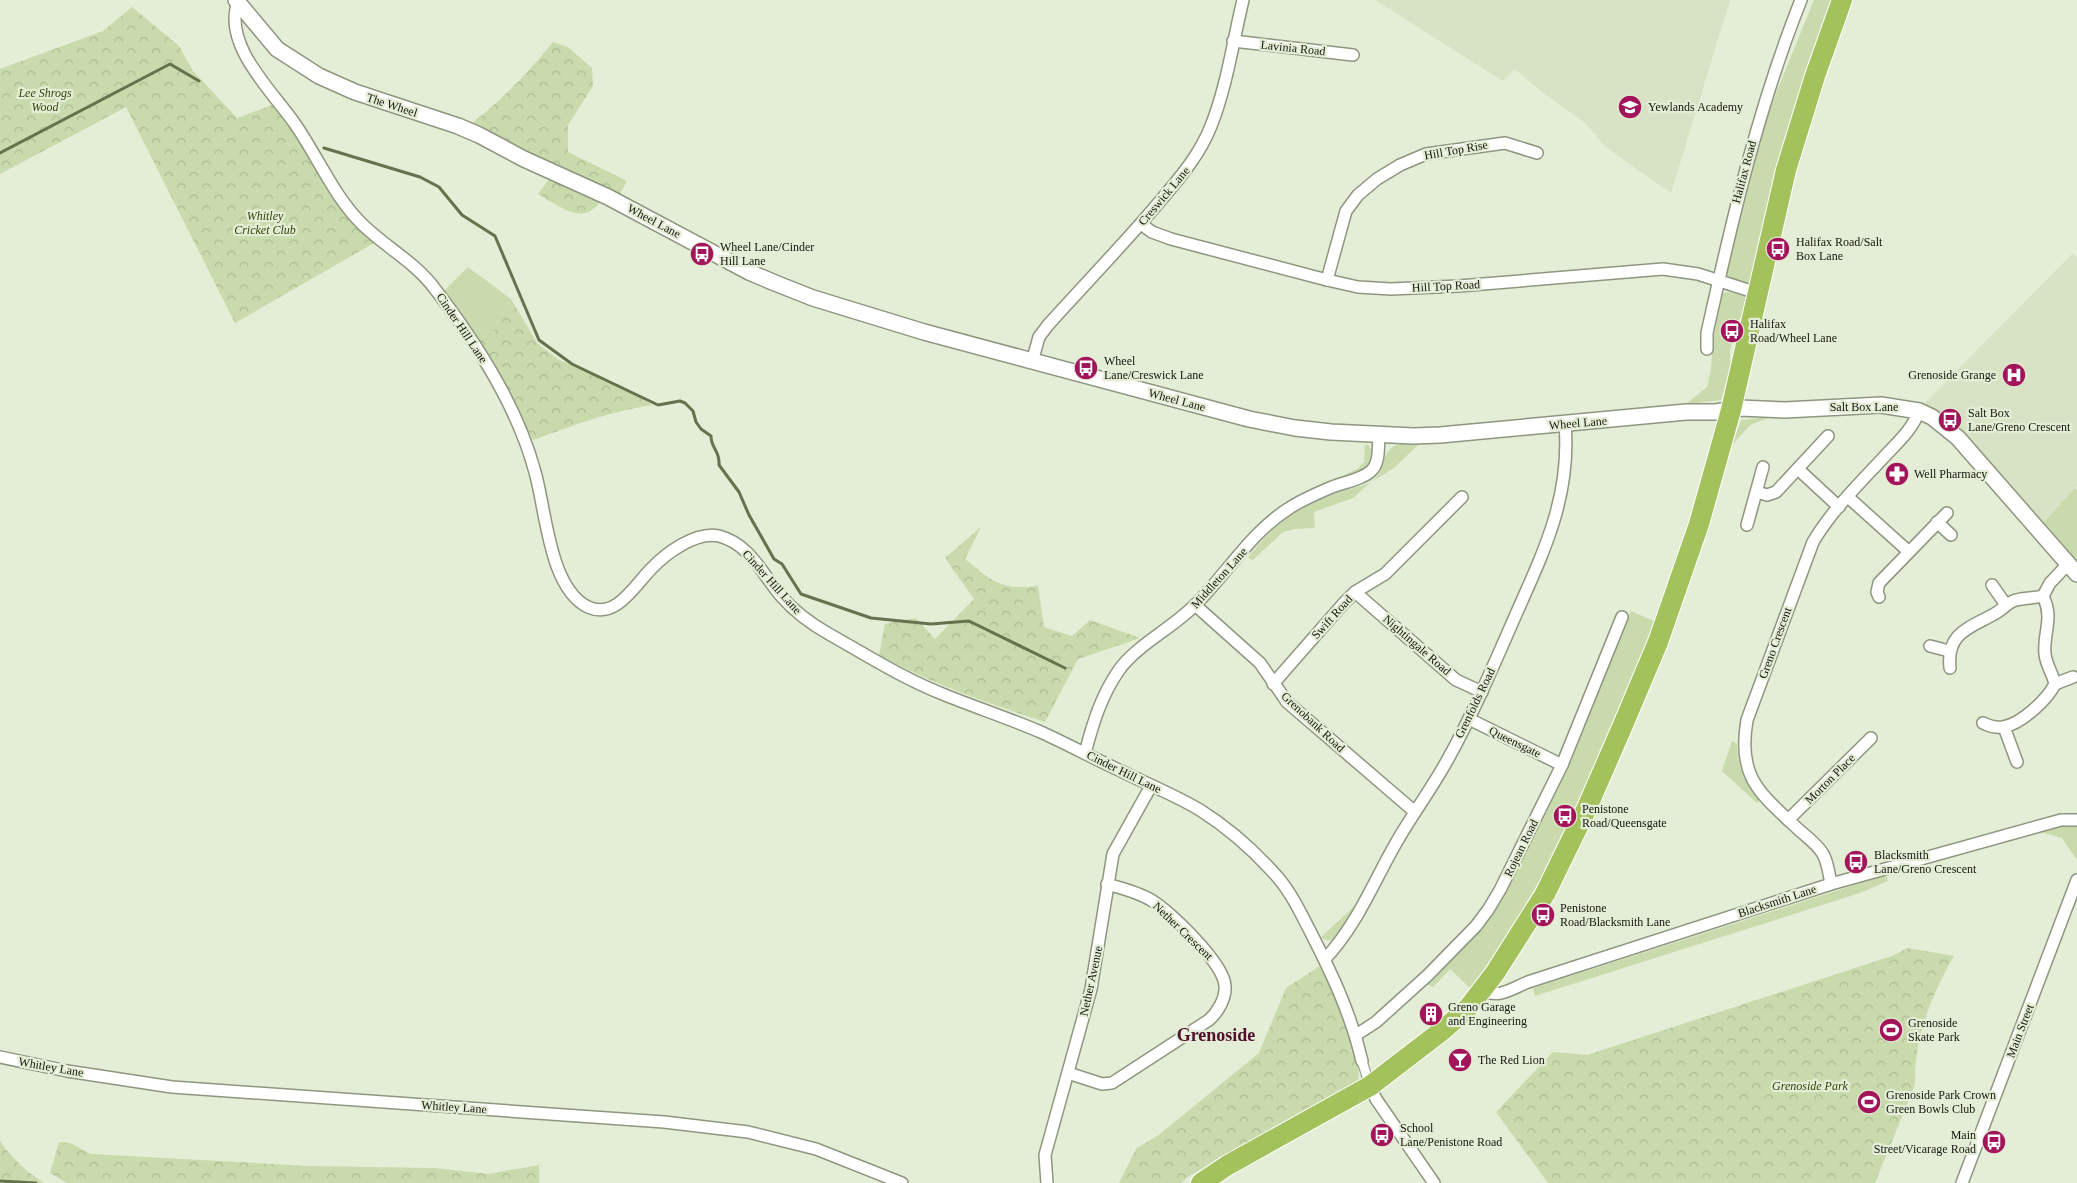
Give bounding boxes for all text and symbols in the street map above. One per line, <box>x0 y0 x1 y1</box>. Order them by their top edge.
street label: Lavinia Road <box>1260 38 1326 58</box>
park label: Lee Shrogs Wood <box>17 86 72 114</box>
street label: The Wheel <box>365 90 420 120</box>
school or university icon: Yewlands Academy <box>1617 94 1643 120</box>
place label: Yewlands Academy <box>1648 100 1743 114</box>
street label: Hill Top Rise <box>1423 138 1489 162</box>
street label: Halifax Road <box>1729 139 1759 205</box>
street label: Creswick Lane <box>1135 164 1193 228</box>
street label: Wheel Lane <box>625 201 683 241</box>
park label: Whitley Cricket Club <box>234 209 296 237</box>
place label: Halifax Road/Salt Box Lane <box>1796 235 1883 263</box>
bus stop icon: Halifax Road/Salt Box Lane <box>1765 236 1791 262</box>
place label: Wheel Lane/Cinder Hill Lane <box>720 240 814 268</box>
bus stop icon: Wheel Lane/Cinder Hill Lane <box>689 241 715 267</box>
street label: Hill Top Road <box>1412 277 1480 295</box>
street label: Cinder Hill Lane <box>433 290 491 366</box>
place label: Halifax Road/Wheel Lane <box>1750 317 1837 345</box>
bus stop icon: Halifax Road/Wheel Lane <box>1719 318 1745 344</box>
place label: Wheel Lane/Creswick Lane <box>1104 354 1204 382</box>
bus stop icon: Wheel Lane/Creswick Lane <box>1073 355 1099 381</box>
hospital icon: Grenoside Grange <box>2001 362 2027 388</box>
place label: Grenoside Grange <box>1908 368 1996 382</box>
street label: Wheel Lane <box>1147 386 1207 414</box>
street label: Salt Box Lane <box>1830 400 1898 414</box>
place label: Salt Box Lane/Greno Crescent <box>1968 406 2071 434</box>
bus stop icon: Salt Box Lane/Greno Crescent <box>1937 407 1963 433</box>
street label: Wheel Lane <box>1548 413 1608 433</box>
pharmacy icon: Well Pharmacy <box>1884 461 1910 487</box>
place label: Well Pharmacy <box>1914 467 1987 481</box>
street label: Middleton Lane <box>1188 545 1250 611</box>
street label: Cinder Hill Lane <box>740 547 804 617</box>
street label: Swift Road <box>1309 592 1355 642</box>
street label: Greno Crescent <box>1756 605 1795 681</box>
street label: Nightingale Road <box>1380 612 1454 678</box>
street label: Grenfolds Road <box>1452 666 1498 740</box>
street label: Grenobank Road <box>1278 689 1348 755</box>
street label: Queensgate <box>1487 723 1543 761</box>
street label: Cinder Hill Lane <box>1084 748 1164 796</box>
street label: Morton Place <box>1802 751 1858 807</box>
place label: Penistone Road/Queensgate <box>1582 802 1667 830</box>
bus stop icon: Penistone Road/Queensgate <box>1552 803 1578 829</box>
street label: Rojean Road <box>1501 817 1541 879</box>
place label: Blacksmith Lane/Greno Crescent <box>1874 848 1977 876</box>
bus stop icon: Blacksmith Lane/Greno Crescent <box>1843 849 1869 875</box>
street label: Blacksmith Lane <box>1736 882 1818 920</box>
street label: Nether Crescent <box>1150 899 1216 963</box>
place label: Penistone Road/Blacksmith Lane <box>1560 901 1670 929</box>
bus stop icon: Penistone Road/Blacksmith Lane <box>1530 902 1556 928</box>
street label: Nether Avenue <box>1077 945 1105 1017</box>
place label: Greno Garage and Engineering <box>1448 1000 1527 1028</box>
building icon: Greno Garage and Engineering <box>1418 1001 1444 1027</box>
street label: Main Street <box>2003 1002 2037 1060</box>
place label: Grenoside Skate Park <box>1908 1016 1960 1044</box>
sports icon: Grenoside Skate Park <box>1878 1017 1904 1043</box>
district label: Grenoside <box>1177 1025 1255 1045</box>
bar icon: The Red Lion <box>1447 1047 1473 1073</box>
place label: The Red Lion <box>1478 1053 1545 1067</box>
street label: Whitley Lane <box>17 1054 85 1080</box>
park label: Grenoside Park <box>1772 1079 1849 1093</box>
place label: Grenoside Park Crown Green Bowls Club <box>1886 1088 1996 1116</box>
sports icon: Grenoside Park Crown Green Bowls Club <box>1856 1089 1882 1115</box>
street label: Whitley Lane <box>421 1098 487 1116</box>
place label: School Lane/Penistone Road <box>1400 1121 1502 1149</box>
bus stop icon: School Lane/Penistone Road <box>1369 1122 1395 1148</box>
place label: Main Street/Vicarage Road <box>1874 1128 1976 1156</box>
bus stop icon: Main Street/Vicarage Road <box>1981 1129 2007 1155</box>

